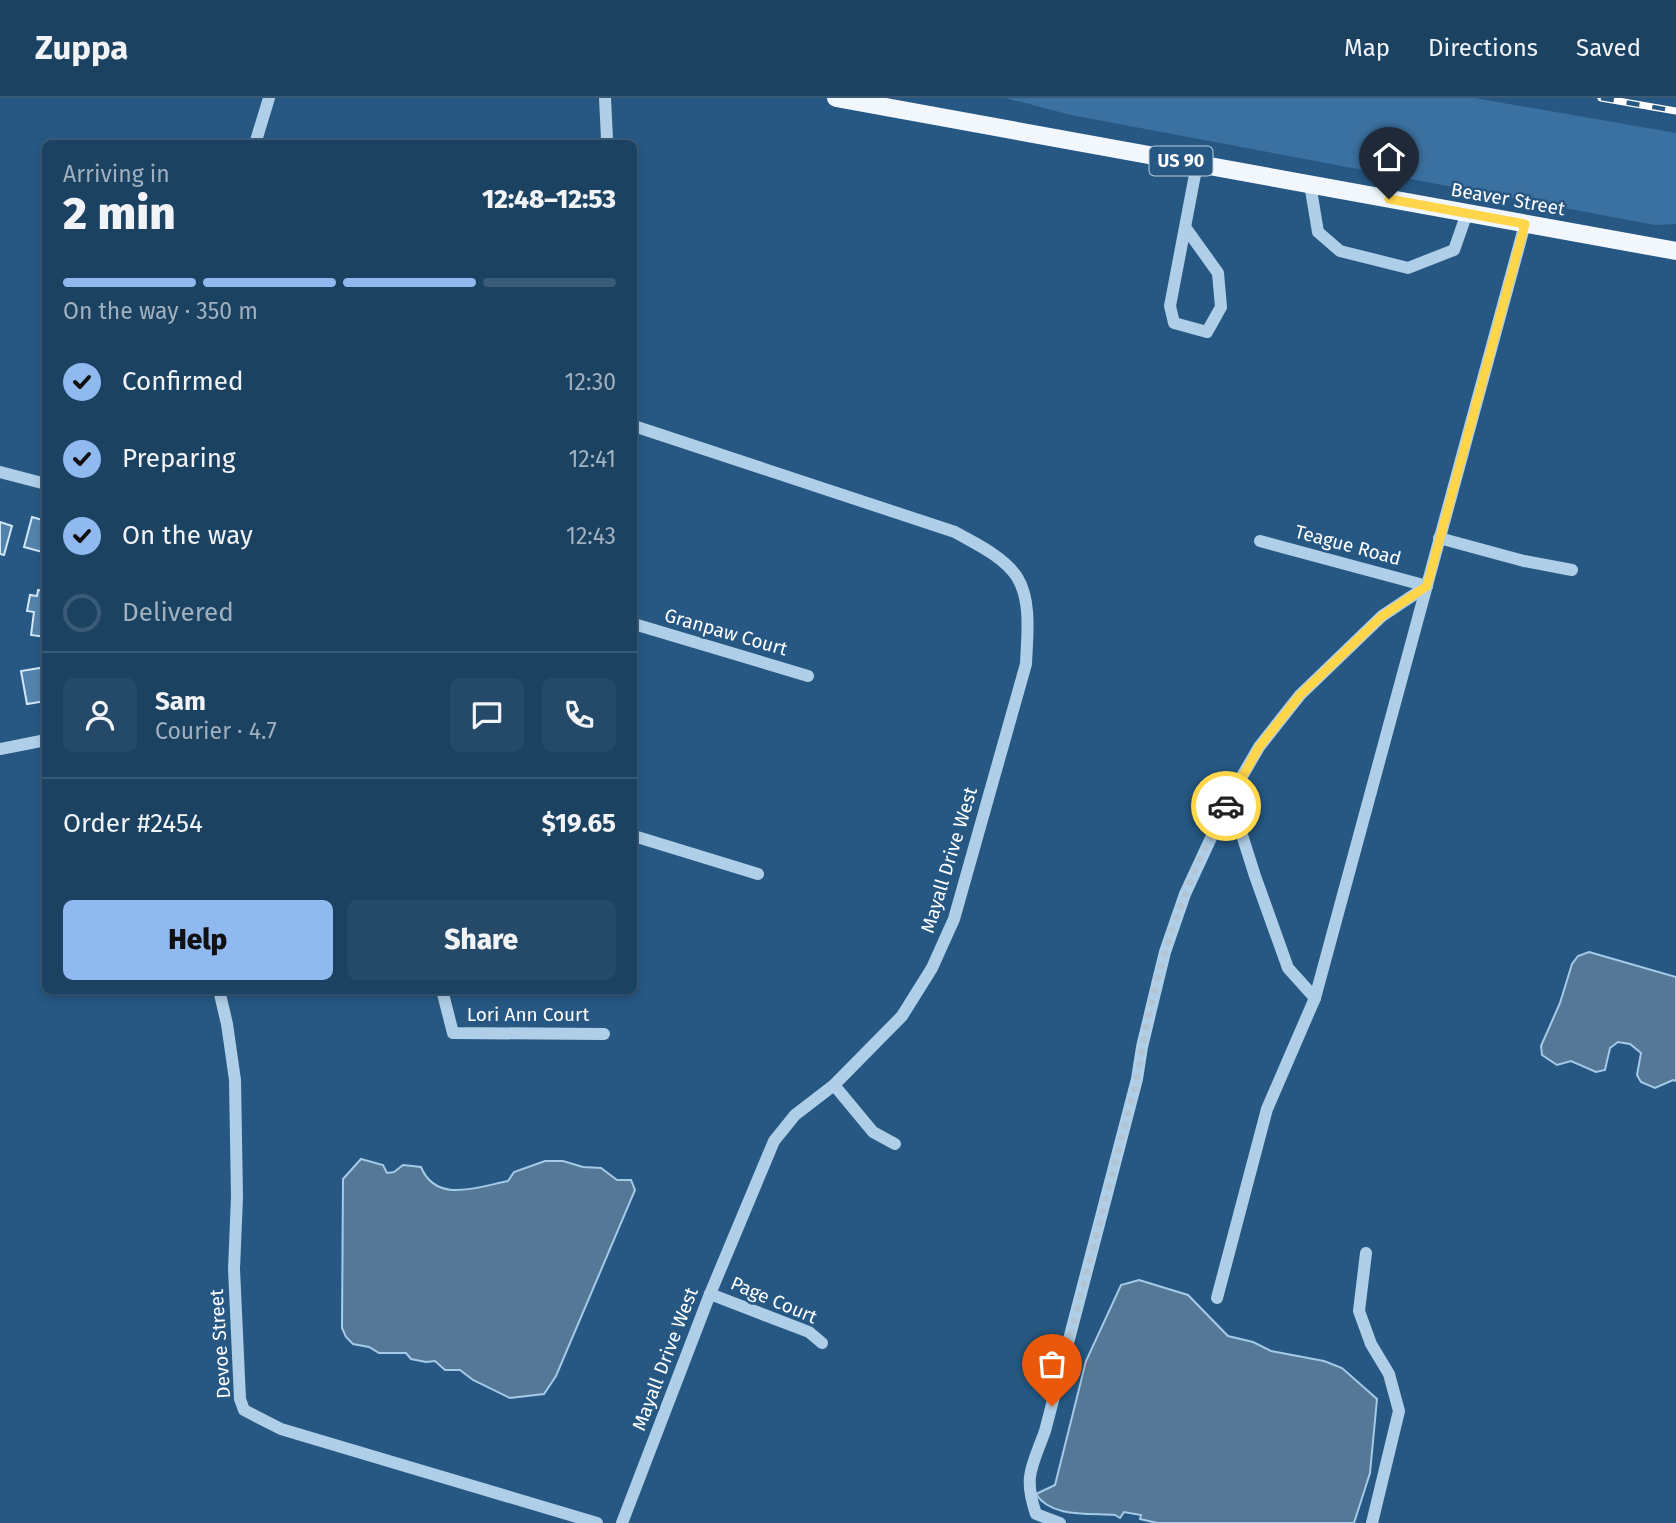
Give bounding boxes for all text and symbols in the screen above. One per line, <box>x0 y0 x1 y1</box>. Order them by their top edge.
text: Zuppa <box>35 28 128 68</box>
text: Map <box>1344 34 1390 62</box>
text: Directions <box>1428 34 1538 62</box>
text: Saved <box>1576 34 1641 62</box>
pin <box>1359 127 1419 199</box>
icon: home <box>1370 138 1408 176</box>
road number: US 90 <box>1150 146 1212 176</box>
text: Arriving in <box>63 160 170 188</box>
street label: Beaver Street <box>1449 178 1567 220</box>
text: 12:48–12:53 <box>482 184 616 215</box>
text: 2 min <box>63 186 176 241</box>
text: On the way · 350 m <box>63 297 258 325</box>
icon: check <box>63 363 101 401</box>
text: Confirmed <box>122 366 243 397</box>
text: 12:30 <box>565 368 616 396</box>
icon: check <box>63 440 101 478</box>
text: Preparing <box>122 443 235 474</box>
text: 12:41 <box>568 445 616 473</box>
icon: check <box>63 517 101 555</box>
text: On the way <box>122 520 253 551</box>
street label: Teague Road <box>1292 520 1404 570</box>
text: 12:43 <box>566 522 616 550</box>
text: Delivered <box>122 597 234 628</box>
street label: Granpaw Court <box>662 603 790 661</box>
button: person <box>63 678 137 752</box>
button: chat <box>450 678 524 752</box>
button: phone <box>542 678 616 752</box>
text: Sam <box>155 686 206 717</box>
text: Courier · 4.7 <box>155 717 277 745</box>
courier <box>1191 771 1261 841</box>
street label: Mayall Drive West <box>916 784 982 936</box>
icon: car <box>1207 787 1245 825</box>
text: Order #2454 <box>63 808 203 839</box>
text: $19.65 <box>542 808 616 839</box>
button: Help <box>63 900 333 980</box>
button: Share <box>347 900 616 980</box>
street label: Lori Ann Court <box>467 1003 589 1026</box>
street label: Page Court <box>727 1271 821 1329</box>
street label: Mayall Drive West <box>627 1284 703 1434</box>
street label: Devoe Street <box>205 1288 235 1400</box>
pin <box>1022 1334 1082 1406</box>
icon: bag <box>1033 1345 1071 1383</box>

